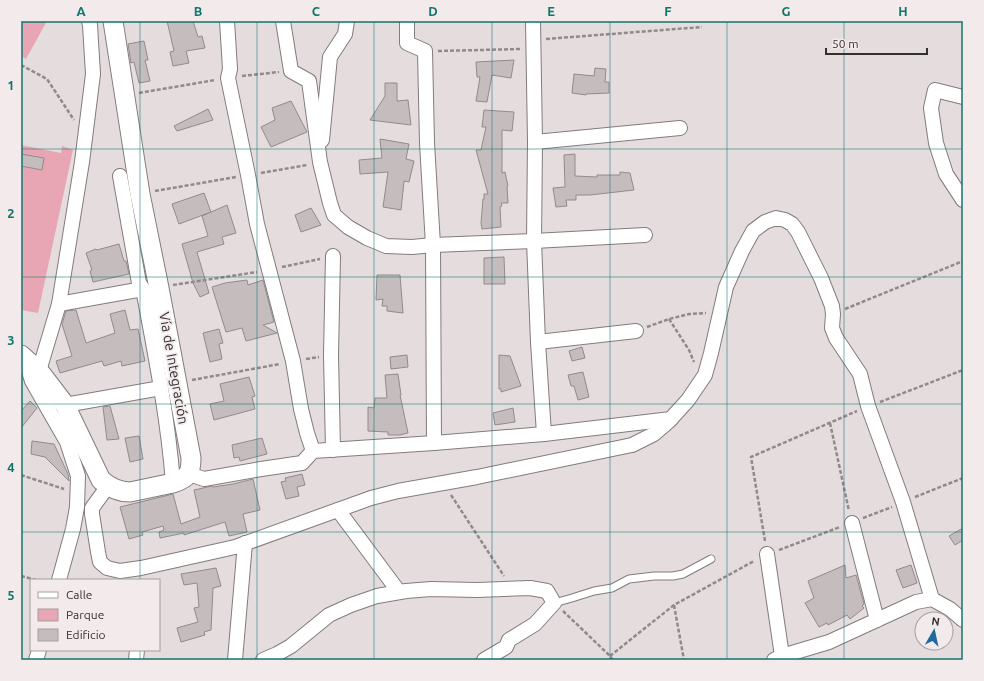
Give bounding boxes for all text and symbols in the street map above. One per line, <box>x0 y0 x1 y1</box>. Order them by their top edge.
text: A <box>76 4 86 18</box>
text: B <box>194 4 203 18</box>
text: C <box>312 4 321 18</box>
text: D <box>428 4 438 18</box>
text: E <box>547 4 555 18</box>
text: F <box>664 4 672 18</box>
text: G <box>782 4 791 18</box>
text: H <box>898 4 908 18</box>
scale bar <box>826 30 927 56</box>
text: 50 m <box>832 37 859 50</box>
text: 1 <box>7 78 15 92</box>
text: 2 <box>7 206 15 220</box>
street label: Vía de Integración <box>156 311 192 425</box>
text: 3 <box>7 333 15 347</box>
text: 4 <box>7 460 15 474</box>
legend <box>30 579 160 651</box>
text: 5 <box>7 588 15 602</box>
text: Calle <box>66 588 92 601</box>
text: Parque <box>66 608 104 621</box>
north arrow <box>914 611 954 651</box>
text: N <box>931 615 941 628</box>
text: Edificio <box>66 628 106 641</box>

